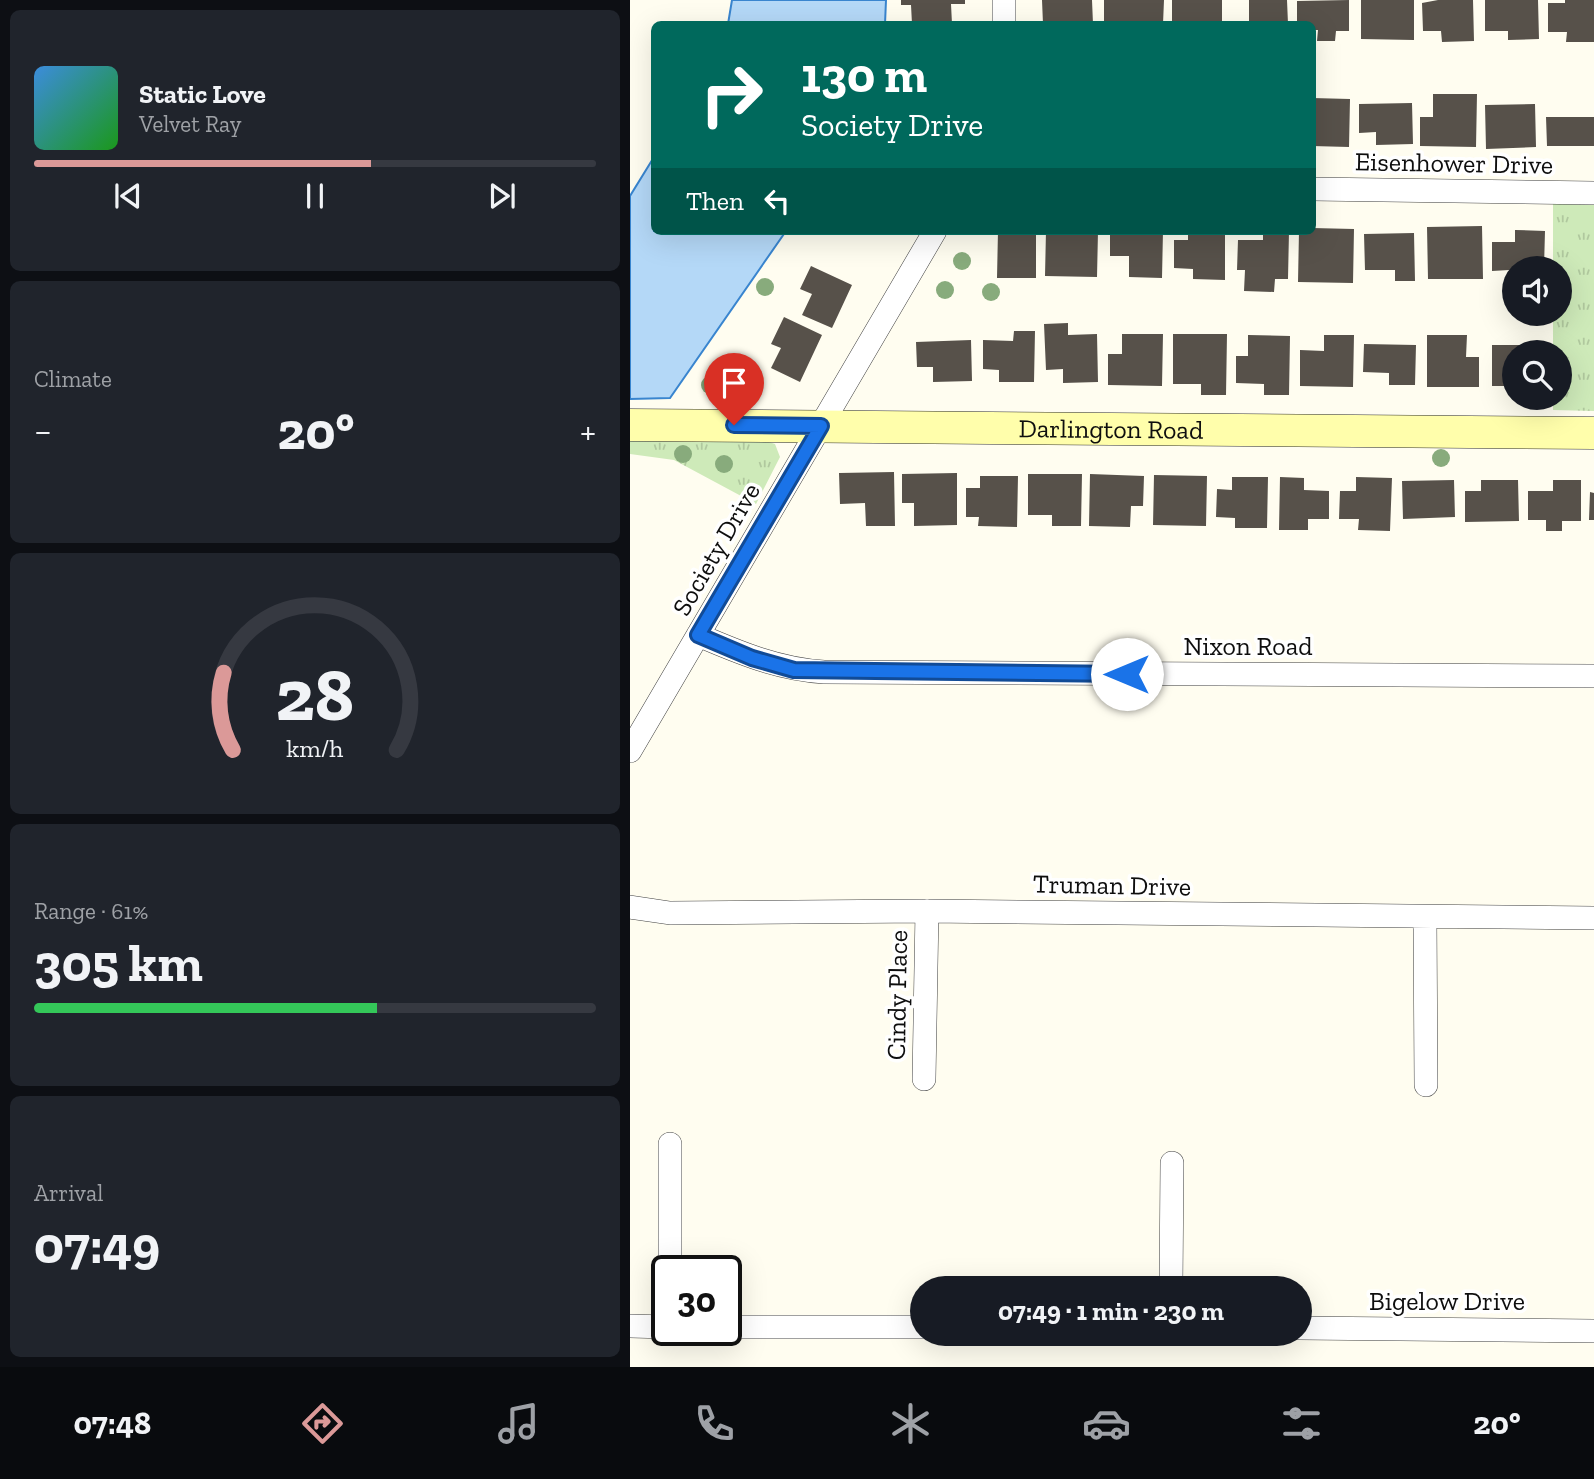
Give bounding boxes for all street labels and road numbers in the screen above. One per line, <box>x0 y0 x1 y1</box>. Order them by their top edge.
street label: Eisenhower Drive <box>1355 145 1553 181</box>
street label: Darlington Road <box>1019 412 1203 446</box>
street label: Society Drive <box>665 477 767 621</box>
street label: Nixon Road <box>1184 630 1313 662</box>
street label: Truman Drive <box>1033 868 1191 902</box>
street label: Cindy Place <box>880 930 914 1060</box>
street label: Bigelow Drive <box>1369 1285 1525 1317</box>

